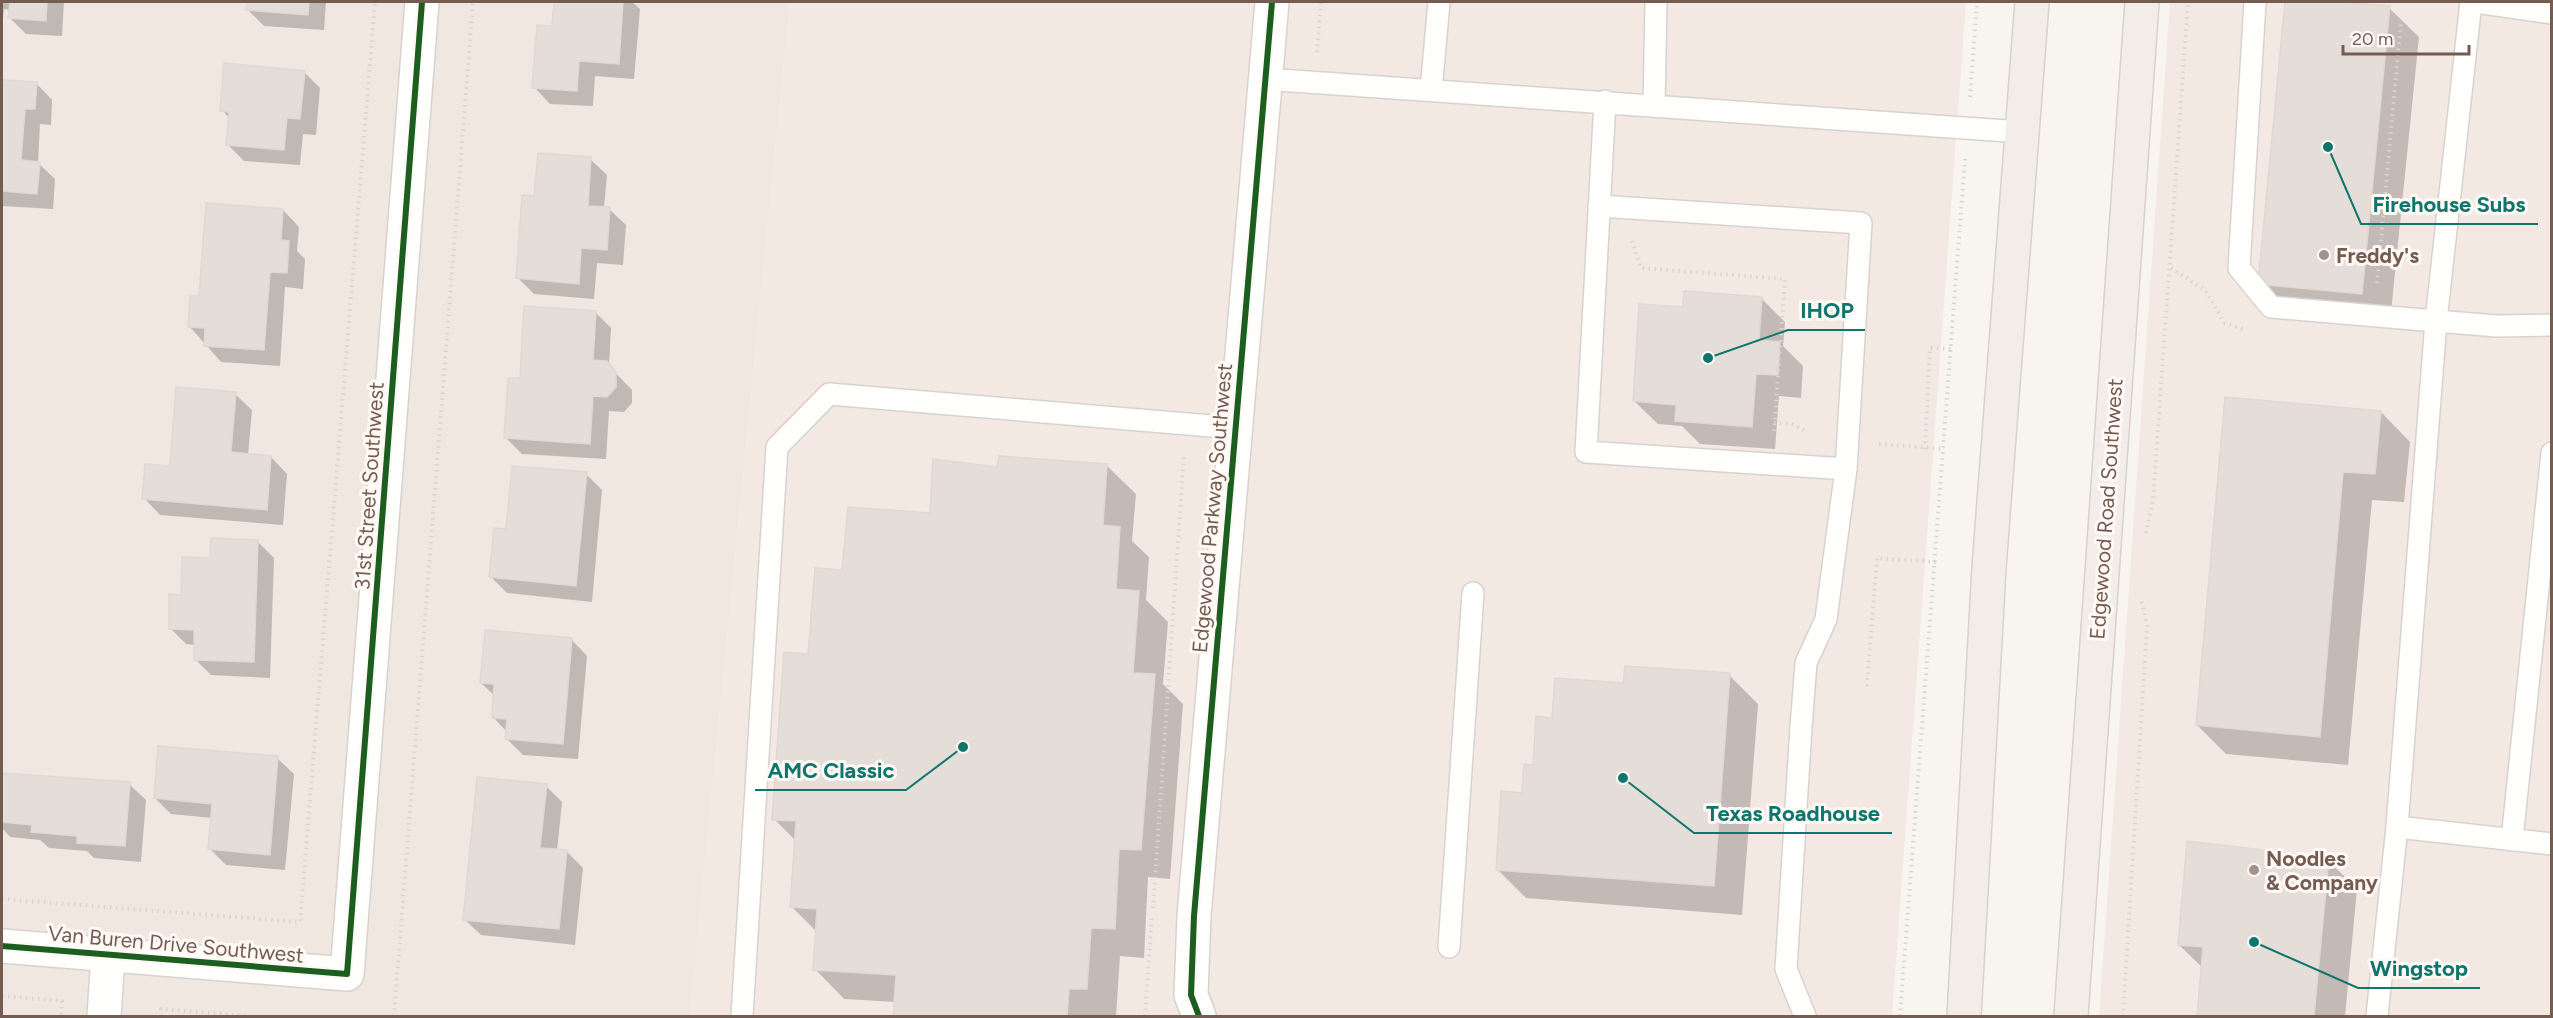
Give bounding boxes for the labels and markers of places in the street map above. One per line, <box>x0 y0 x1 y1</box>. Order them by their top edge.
callout: Firehouse Subs <box>2361 184 2538 224</box>
place label: Freddy's <box>2336 243 2419 268</box>
marker: Freddy's <box>2317 248 2331 262</box>
callout: IHOP <box>1788 290 1865 330</box>
callout: AMC Classic <box>755 750 906 790</box>
callout: Texas Roadhouse <box>1694 793 1892 833</box>
place label: Noodles & Company <box>2266 846 2379 895</box>
marker: Noodles & Company <box>2247 863 2261 877</box>
callout: Wingstop <box>2358 948 2480 988</box>

